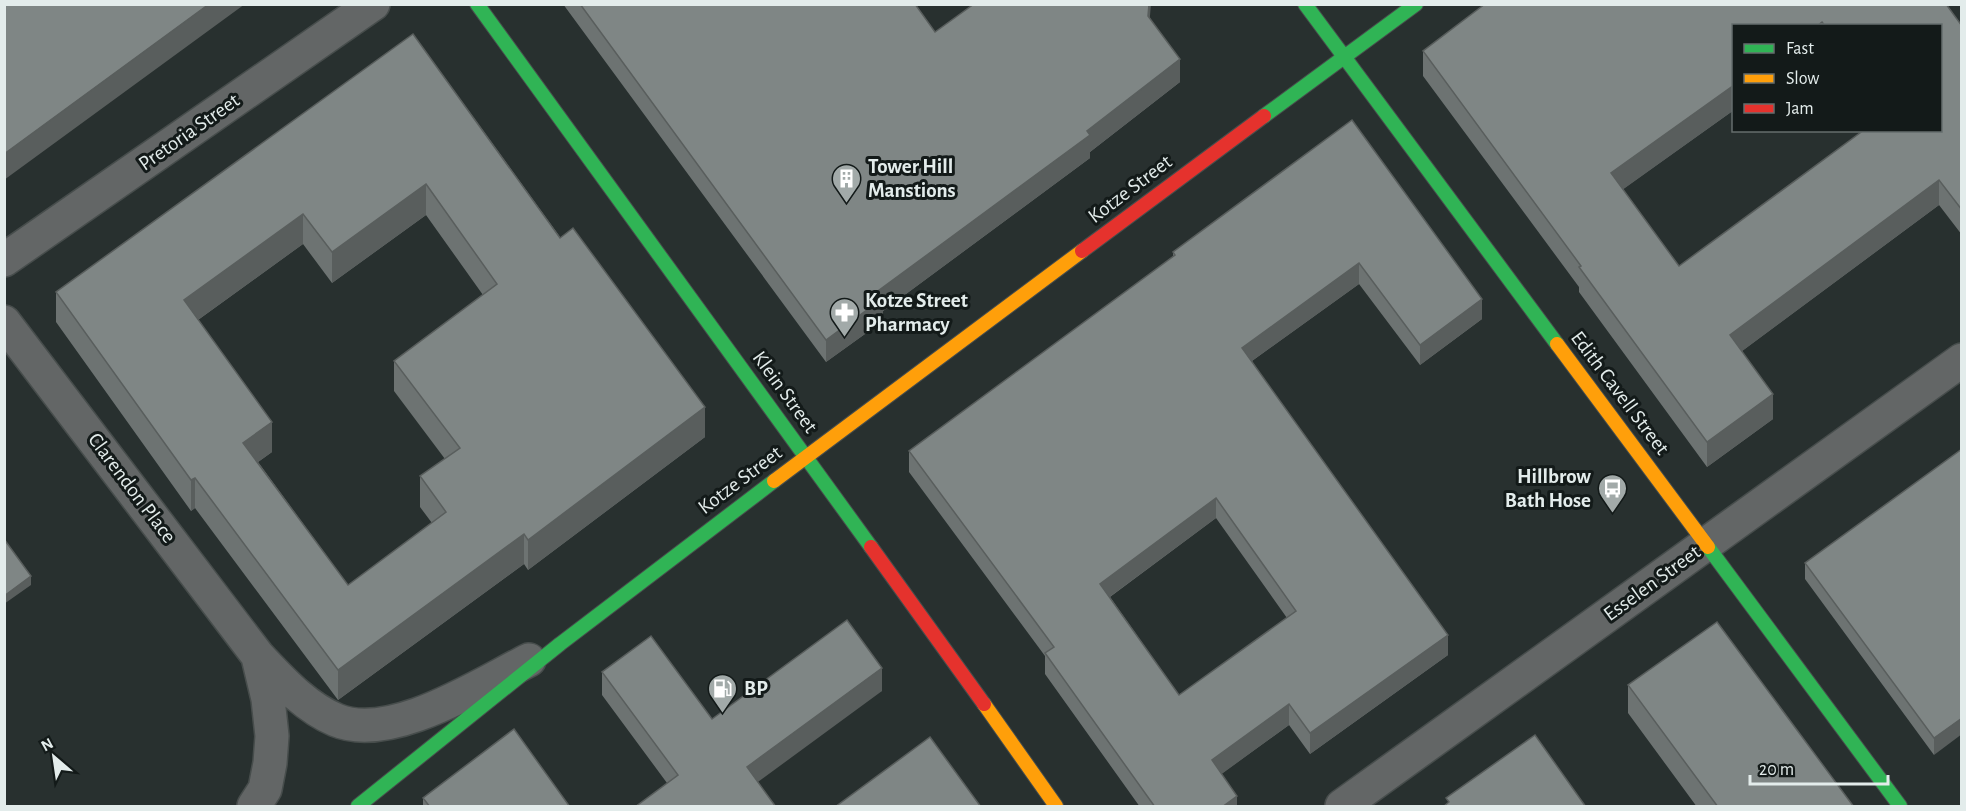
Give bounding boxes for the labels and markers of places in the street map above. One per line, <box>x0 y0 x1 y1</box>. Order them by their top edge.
place label: Tower Hill Manstions <box>868 156 956 201</box>
building icon: Tower Hill Manstions <box>831 162 863 204</box>
place label: Kotze Street Pharmacy <box>865 290 968 335</box>
pharmacy icon: Kotze Street Pharmacy <box>828 296 860 338</box>
place label: Hillbrow Bath Hose <box>1505 466 1591 511</box>
bus stop icon: Hillbrow Bath Hose <box>1596 472 1628 514</box>
fuel station icon: BP <box>707 672 739 714</box>
place label: BP <box>744 678 768 699</box>

